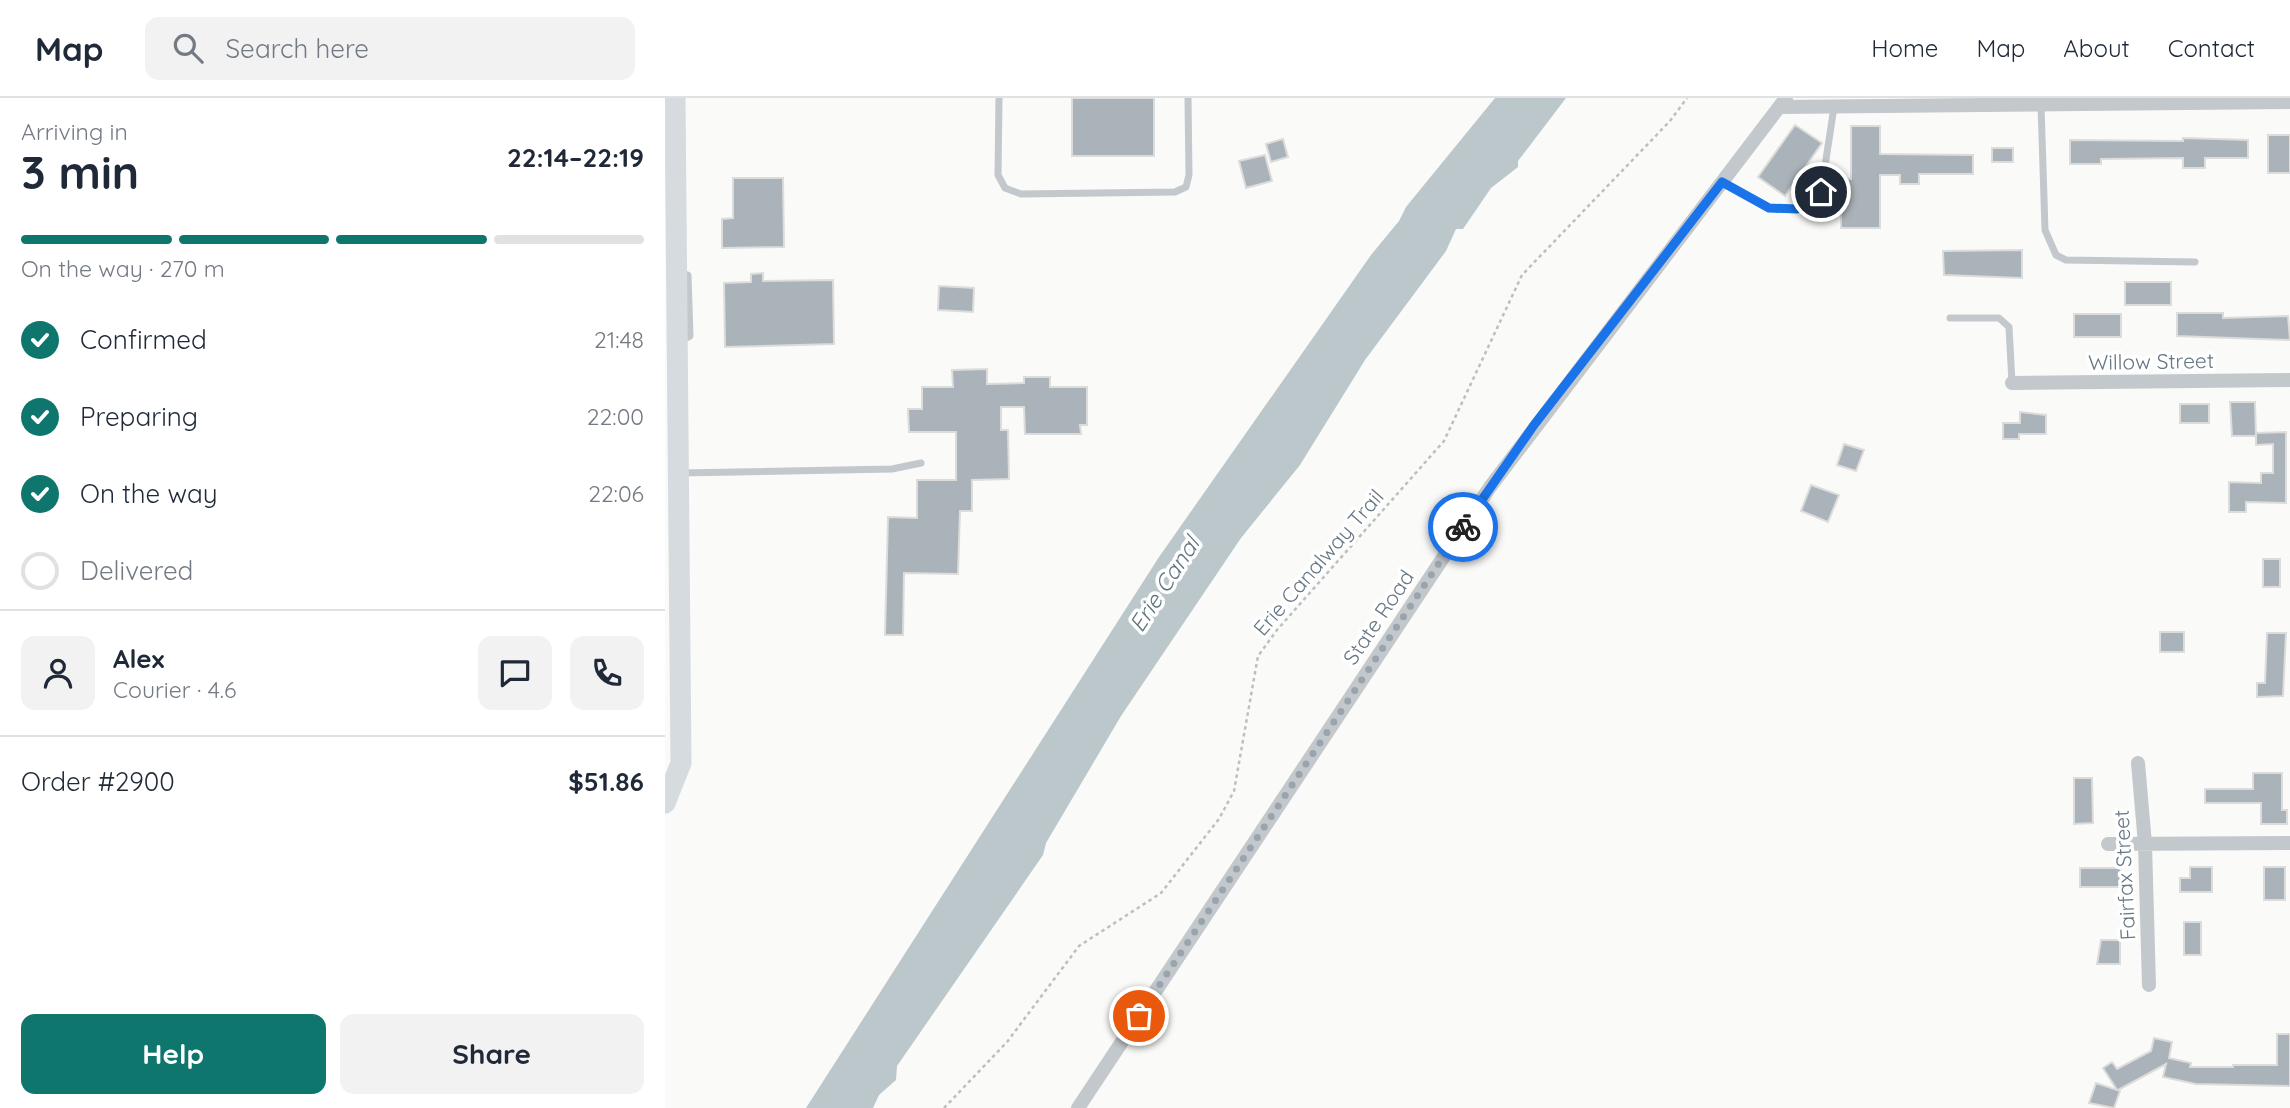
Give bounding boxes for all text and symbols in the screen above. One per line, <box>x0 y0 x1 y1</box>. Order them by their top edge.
search box <box>145 17 635 80</box>
text: Map <box>35 28 103 69</box>
icon: search <box>169 29 207 67</box>
text: Search here <box>225 32 369 65</box>
text: Home <box>1871 33 1938 63</box>
text: Map <box>1976 33 2025 63</box>
text: About <box>2063 33 2130 63</box>
text: Contact <box>2168 33 2255 63</box>
text: Arriving in <box>21 117 128 146</box>
text: 22:14–22:19 <box>507 141 644 174</box>
text: 3 min <box>21 143 139 201</box>
pin <box>1791 162 1851 222</box>
icon: home <box>1802 173 1840 211</box>
text: On the way · 270 m <box>21 254 225 283</box>
icon: check <box>21 321 59 359</box>
text: Confirmed <box>80 323 207 356</box>
text: 21:48 <box>594 325 644 354</box>
street label: Willow Street <box>2088 347 2214 375</box>
icon: check <box>21 398 59 436</box>
text: Preparing <box>80 400 198 433</box>
text: 22:00 <box>587 402 644 431</box>
icon: check <box>21 475 59 513</box>
text: On the way <box>80 477 218 510</box>
text: 22:06 <box>588 479 644 508</box>
street label: Erie Canalway Trail <box>1247 483 1389 641</box>
courier <box>1428 492 1498 562</box>
icon: bike <box>1444 508 1482 546</box>
water label: Erie Canal <box>1123 529 1207 637</box>
text: Delivered <box>80 554 193 587</box>
street label: State Road <box>1337 565 1419 669</box>
button: person <box>21 636 95 710</box>
button: chat <box>478 636 552 710</box>
button: phone <box>570 636 644 710</box>
text: Alex <box>113 642 164 675</box>
text: Courier · 4.6 <box>113 675 236 704</box>
text: Order #2900 <box>21 765 175 798</box>
text: $51.86 <box>568 765 644 798</box>
street label: Fairfax Street <box>2108 809 2140 941</box>
pin <box>1109 986 1169 1046</box>
icon: bag <box>1120 997 1158 1035</box>
button: Help <box>21 1014 326 1094</box>
button: Share <box>340 1014 644 1094</box>

